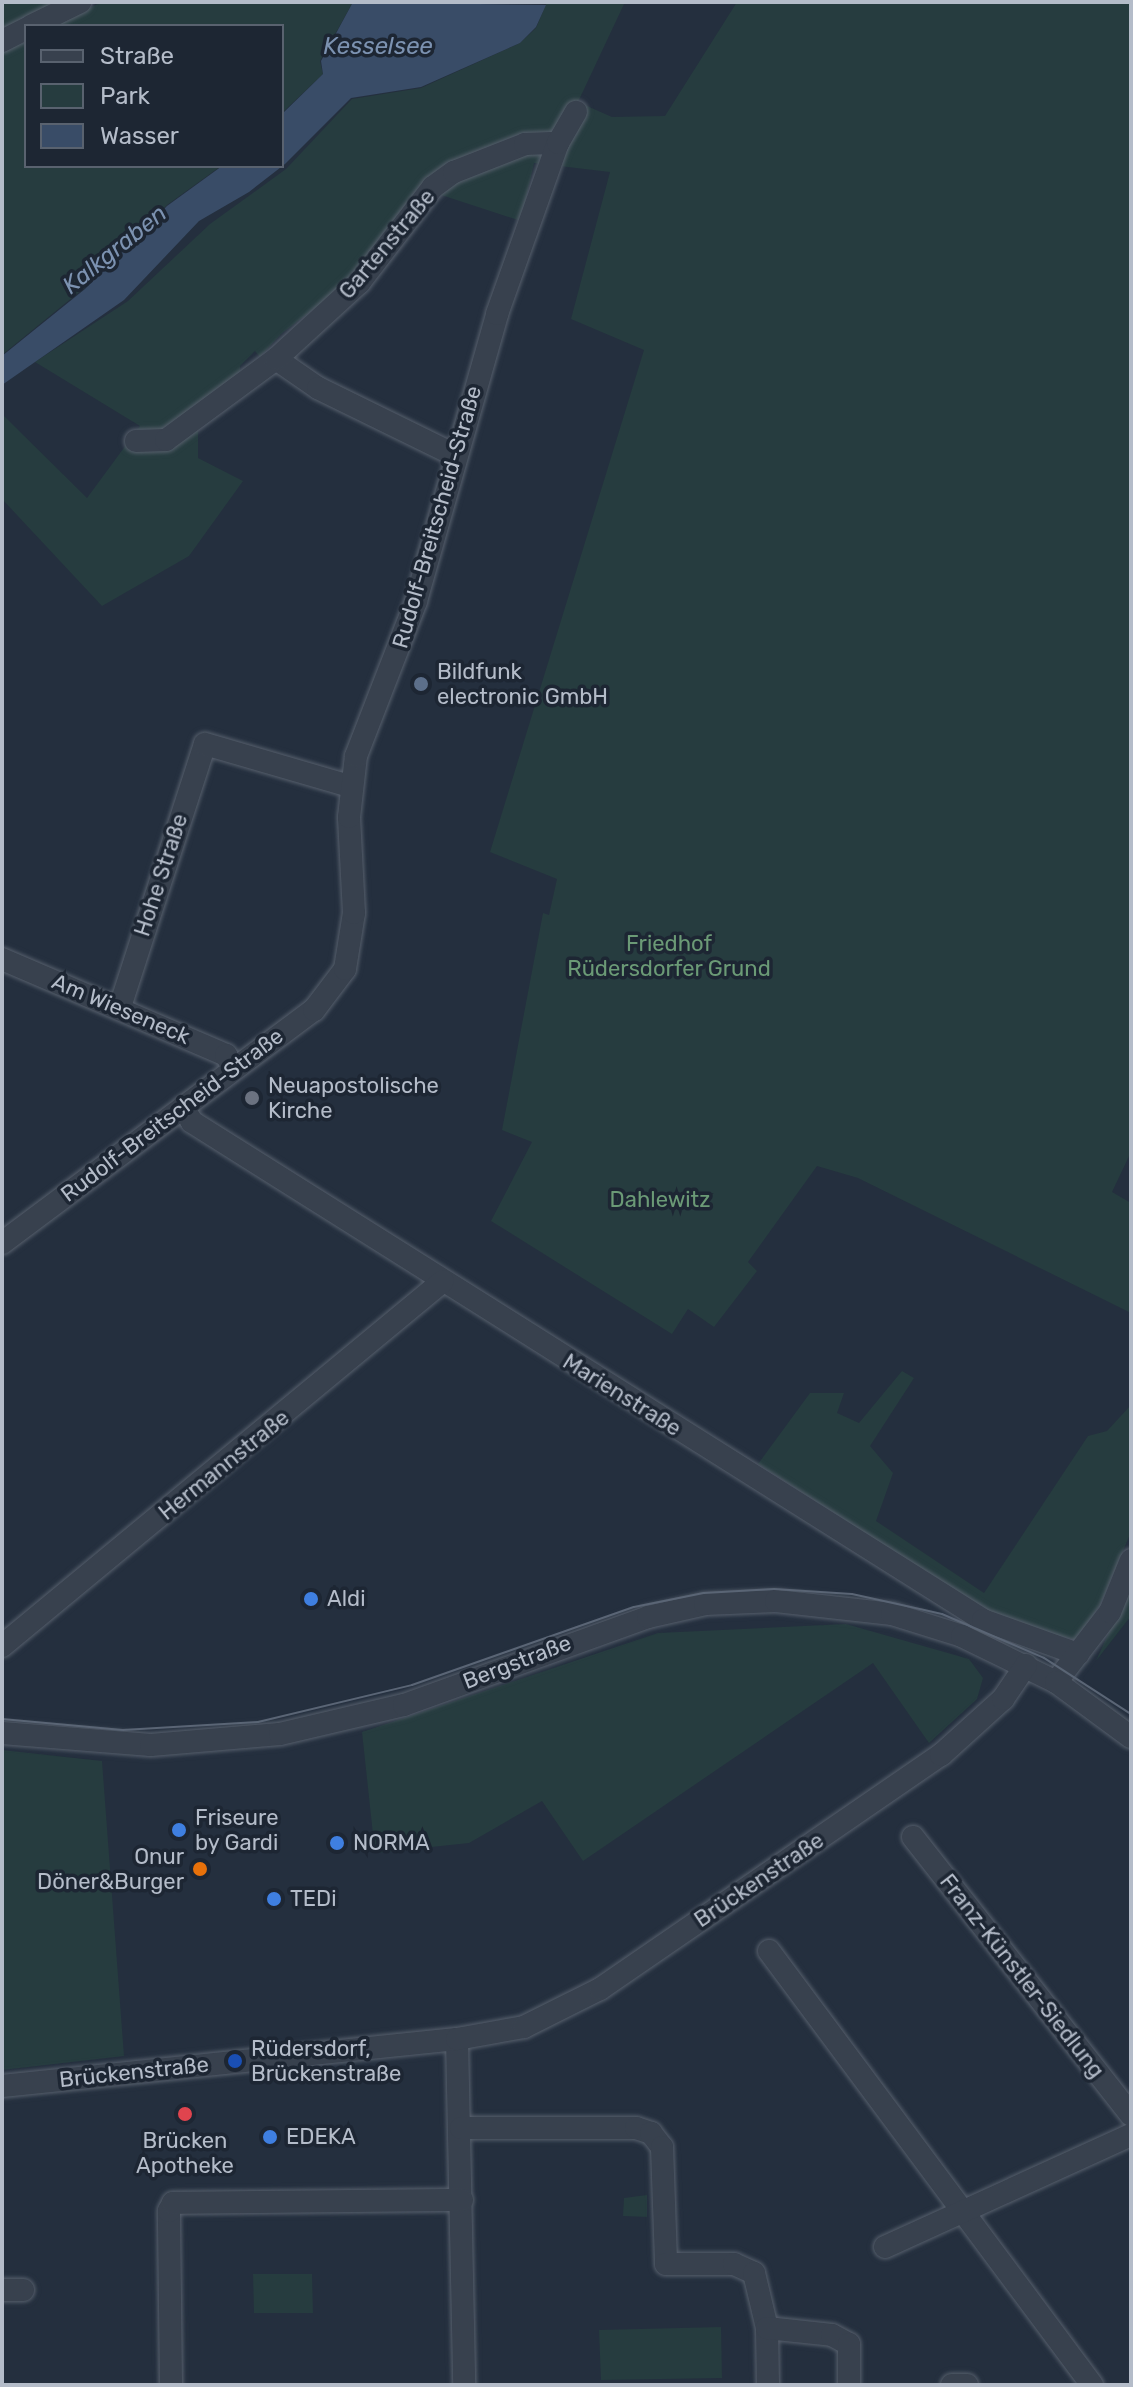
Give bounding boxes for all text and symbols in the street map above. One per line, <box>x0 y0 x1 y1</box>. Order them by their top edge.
legend <box>24 24 284 168</box>
water label: Kesselsee <box>323 33 433 61</box>
text: Straße <box>100 42 174 70</box>
text: Park <box>100 82 150 110</box>
text: Wasser <box>100 122 179 150</box>
street label: Gartenstraße <box>333 184 441 304</box>
water label: Kalkgraben <box>57 199 173 301</box>
street label: Rudolf-Breitscheid-Straße <box>387 383 487 651</box>
place label: Bildfunk electronic GmbH <box>437 658 608 710</box>
marker: Bildfunk electronic GmbH <box>412 675 430 693</box>
street label: Hohe Straße <box>129 810 193 940</box>
park label: Friedhof Rüdersdorfer Grund <box>567 930 771 982</box>
street label: Am Wieseneck <box>48 968 194 1050</box>
street label: Rudolf-Breitscheid-Straße <box>56 1023 288 1207</box>
place label: Neuapostolische Kirche <box>268 1072 439 1124</box>
marker: Neuapostolische Kirche <box>243 1089 261 1107</box>
park label: Dahlewitz <box>610 1187 710 1213</box>
street label: Marienstraße <box>558 1348 686 1442</box>
street label: Hermannstraße <box>153 1404 295 1526</box>
place label: Aldi <box>327 1586 365 1612</box>
marker: Aldi <box>302 1590 320 1608</box>
street label: Bergstraße <box>459 1629 575 1695</box>
place label: Friseure by Gardi <box>195 1804 279 1856</box>
marker: Friseure by Gardi <box>170 1821 188 1839</box>
street label: Brückenstraße <box>689 1827 829 1933</box>
place label: NORMA <box>353 1830 430 1856</box>
marker: NORMA <box>328 1834 346 1852</box>
place label: Onur Döner&Burger <box>37 1843 184 1894</box>
marker: Onur Döner&Burger <box>191 1860 209 1878</box>
street label: Franz-Künstler-Siedlung <box>934 1869 1110 2083</box>
place label: TEDi <box>290 1886 337 1912</box>
marker: TEDi <box>265 1890 283 1908</box>
place label: Rüdersdorf, Brückenstraße <box>251 2035 401 2086</box>
street label: Brückenstraße <box>58 2051 210 2093</box>
marker: Rüdersdorf, Brückenstraße <box>226 2052 244 2070</box>
marker: Brücken Apotheke <box>176 2105 194 2123</box>
place label: EDEKA <box>286 2124 356 2150</box>
place label: Brücken Apotheke <box>136 2127 234 2178</box>
marker: EDEKA <box>261 2128 279 2146</box>

